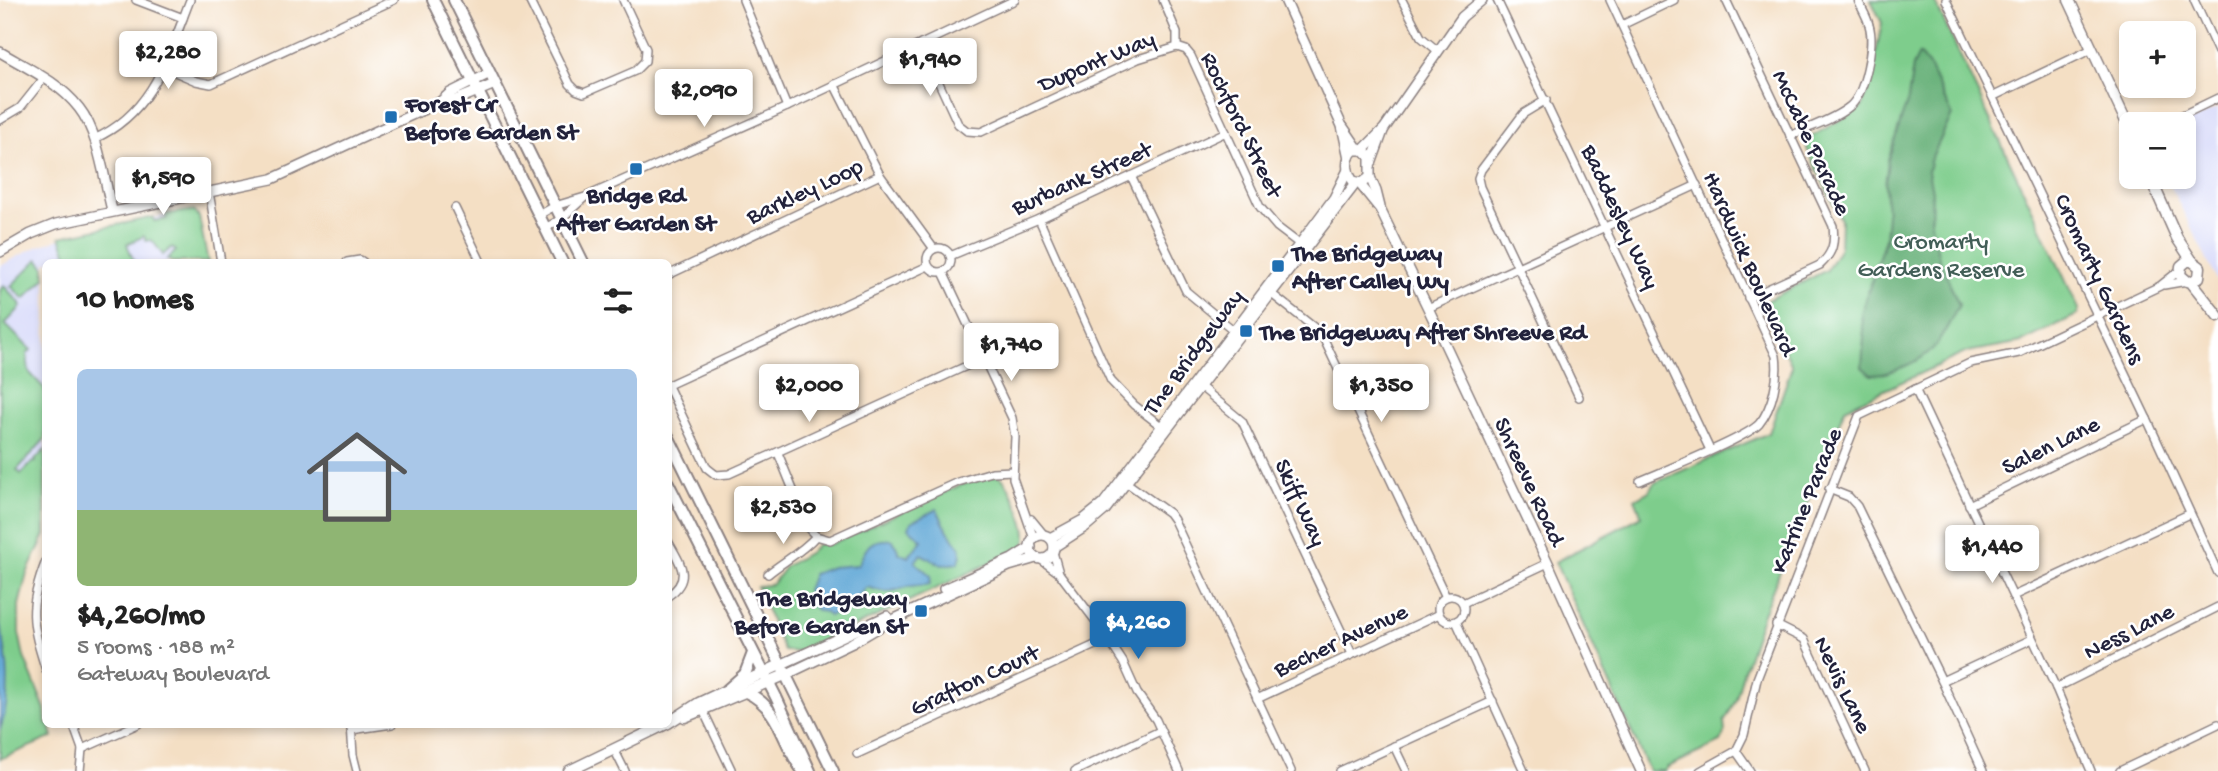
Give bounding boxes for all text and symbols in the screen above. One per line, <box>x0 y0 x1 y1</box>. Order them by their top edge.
map controls <box>2119 21 2196 189</box>
button: + <box>2119 21 2196 98</box>
street label: Dupont Way <box>1033 26 1160 101</box>
pin: $2,280 <box>111 32 225 91</box>
pin: $1,940 <box>873 38 987 98</box>
text: $2,280 <box>135 40 201 67</box>
text: $1,940 <box>899 47 961 74</box>
street label: Rochford Street <box>1192 48 1289 205</box>
street label: McCabe Parade <box>1764 66 1856 221</box>
pin: $2,090 <box>647 69 761 129</box>
text: $2,090 <box>671 78 737 105</box>
place label: Forest Cr Before Garden St <box>404 92 580 149</box>
marker: Forest Cr Before Garden St <box>383 109 399 125</box>
button: − <box>2119 112 2196 189</box>
street label: Burbank Street <box>1007 136 1159 224</box>
street label: Baddesley Way <box>1572 140 1665 294</box>
street label: Barkley Loop <box>742 153 869 233</box>
pin: $1,590 <box>106 158 220 217</box>
marker: Bridge Rd After Garden St <box>628 161 644 177</box>
text: $1,590 <box>131 166 195 193</box>
street label: Hardwick Boulevard <box>1694 168 1802 363</box>
place label: Bridge Rd After Garden St <box>555 183 718 240</box>
street label: Cromarty Gardens <box>2046 190 2150 370</box>
park label: Cromarty Gardens Reserve <box>1858 229 2025 286</box>
place label: The Bridgeway After Calley Wy <box>1290 241 1449 298</box>
marker: The Bridgeway After Calley Wy <box>1270 258 1286 274</box>
icon: filters <box>599 282 637 320</box>
text: 10 homes <box>77 284 193 319</box>
street label: The Bridgeway <box>1137 284 1252 423</box>
place label: The Bridgeway After Shreeve Rd <box>1258 320 1589 349</box>
marker: The Bridgeway After Shreeve Rd <box>1238 323 1254 339</box>
pin: $1,740 <box>954 324 1068 383</box>
text: $1,740 <box>980 332 1042 359</box>
pin: $2,000 <box>752 364 866 424</box>
pin: $1,350 <box>1324 364 1438 424</box>
text: $2,000 <box>775 373 843 400</box>
text: $1,350 <box>1349 373 1413 400</box>
street label: Salen Lane <box>1998 411 2106 483</box>
icon: home <box>294 414 420 540</box>
street label: Shreeve Road <box>1485 414 1571 553</box>
street label: Katrine Parade <box>1766 424 1851 578</box>
street label: Skiff Way <box>1266 455 1332 552</box>
pin: $2,530 <box>726 486 840 546</box>
text: $2,530 <box>750 495 816 522</box>
pin: $1,440 <box>1935 526 2049 585</box>
text: $1,440 <box>1961 534 2023 561</box>
place label: The Bridgeway Before Garden St <box>734 586 909 643</box>
street label: Becher Avenue <box>1269 598 1414 686</box>
street label: Ness Lane <box>2080 598 2180 668</box>
text: $4,260/mo <box>77 600 205 635</box>
pin: $4,260 <box>1081 602 1195 661</box>
marker: The Bridgeway Before Garden St <box>913 603 929 619</box>
text: $4,260 <box>1106 610 1170 637</box>
street label: Nevis Lane <box>1805 632 1877 739</box>
text: 5 rooms · 188 m² <box>77 635 235 662</box>
street label: Grafton Court <box>907 639 1046 725</box>
text: Gateway Boulevard <box>77 662 269 689</box>

